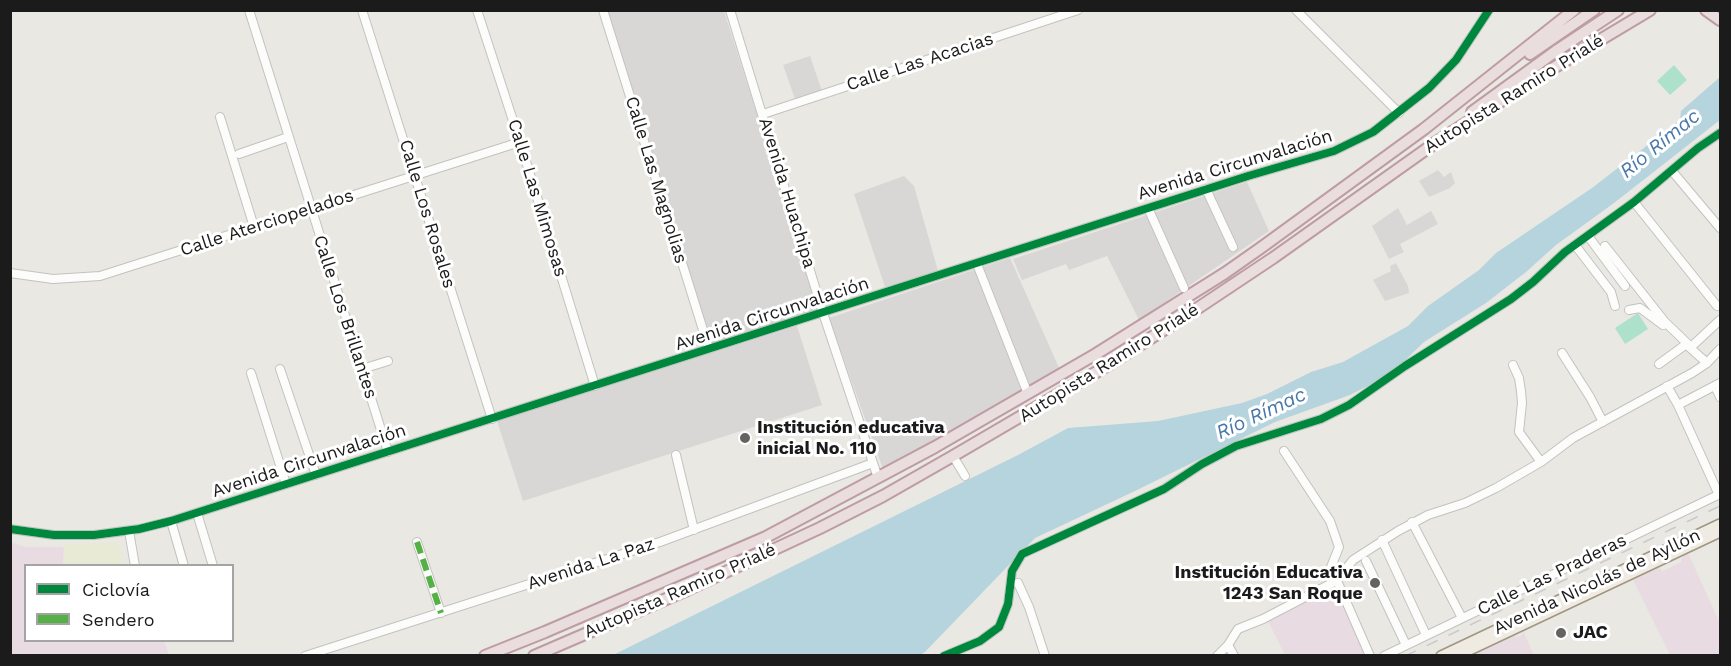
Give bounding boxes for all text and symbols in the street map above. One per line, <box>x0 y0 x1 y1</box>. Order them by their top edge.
street label: Calle Las Acacias <box>844 28 996 96</box>
street label: Autopista Ramiro Prialé <box>1420 30 1608 158</box>
street label: Calle Las Magnolias <box>620 94 692 266</box>
water label: Río Rímac <box>1615 105 1705 183</box>
street label: Avenida Huachipa <box>754 115 820 271</box>
street label: Calle Las Mimosas <box>503 116 571 280</box>
street label: Avenida Circunvalación <box>1135 125 1335 205</box>
street label: Calle Los Rosales <box>394 137 460 291</box>
street label: Calle Aterciopelados <box>178 185 356 261</box>
street label: Calle Los Brillantes <box>308 233 382 401</box>
street label: Avenida Circunvalación <box>672 272 872 356</box>
street label: Autopista Ramiro Prialé <box>1015 299 1203 427</box>
water label: Río Rímac <box>1212 383 1310 445</box>
place label: Institución educativa inicial No. 110 <box>757 417 945 460</box>
street label: Avenida Circunvalación <box>209 419 409 503</box>
marker: Institución educativa inicial No. 110 <box>738 431 752 445</box>
street label: Avenida Nicolás de Ayllón <box>1490 524 1704 640</box>
street label: Calle Las Praderas <box>1474 529 1630 621</box>
street label: Avenida La Paz <box>525 533 657 595</box>
street label: Autopista Ramiro Prialé <box>581 539 779 643</box>
place label: Institución Educativa 1243 San Roque <box>1175 562 1363 604</box>
legend <box>24 564 234 642</box>
marker: Institución Educativa 1243 San Roque <box>1368 576 1382 590</box>
text: Ciclovía <box>82 579 150 600</box>
text: Sendero <box>82 609 155 630</box>
place label: JAC <box>1573 622 1608 644</box>
marker: JAC <box>1554 626 1568 640</box>

